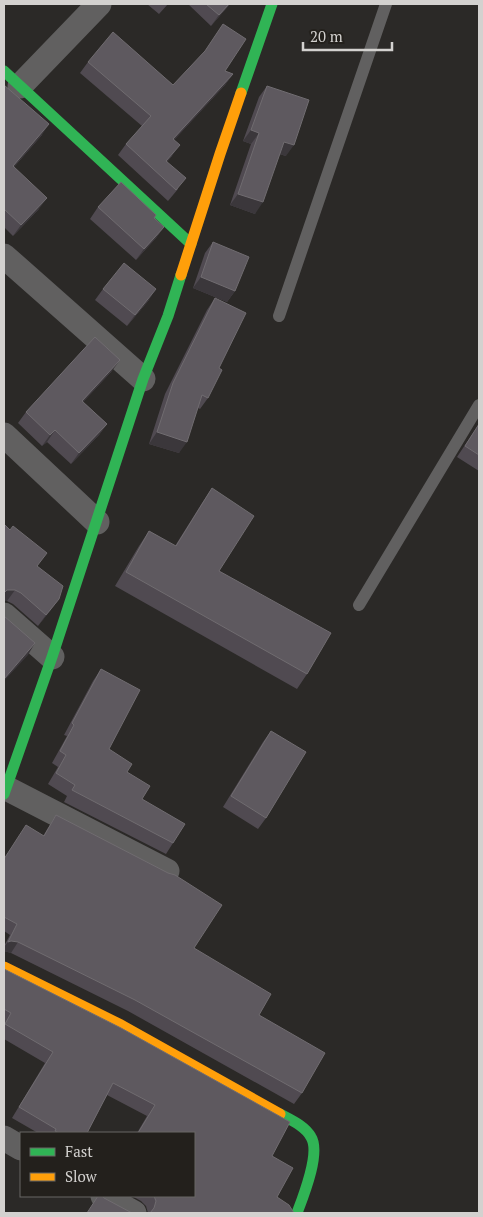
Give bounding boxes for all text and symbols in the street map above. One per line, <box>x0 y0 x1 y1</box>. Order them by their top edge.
scale bar <box>303 20 392 52</box>
text: 20 m <box>310 26 343 46</box>
legend <box>20 1132 195 1197</box>
text: Fast <box>65 1141 93 1161</box>
text: Slow <box>65 1166 98 1186</box>

